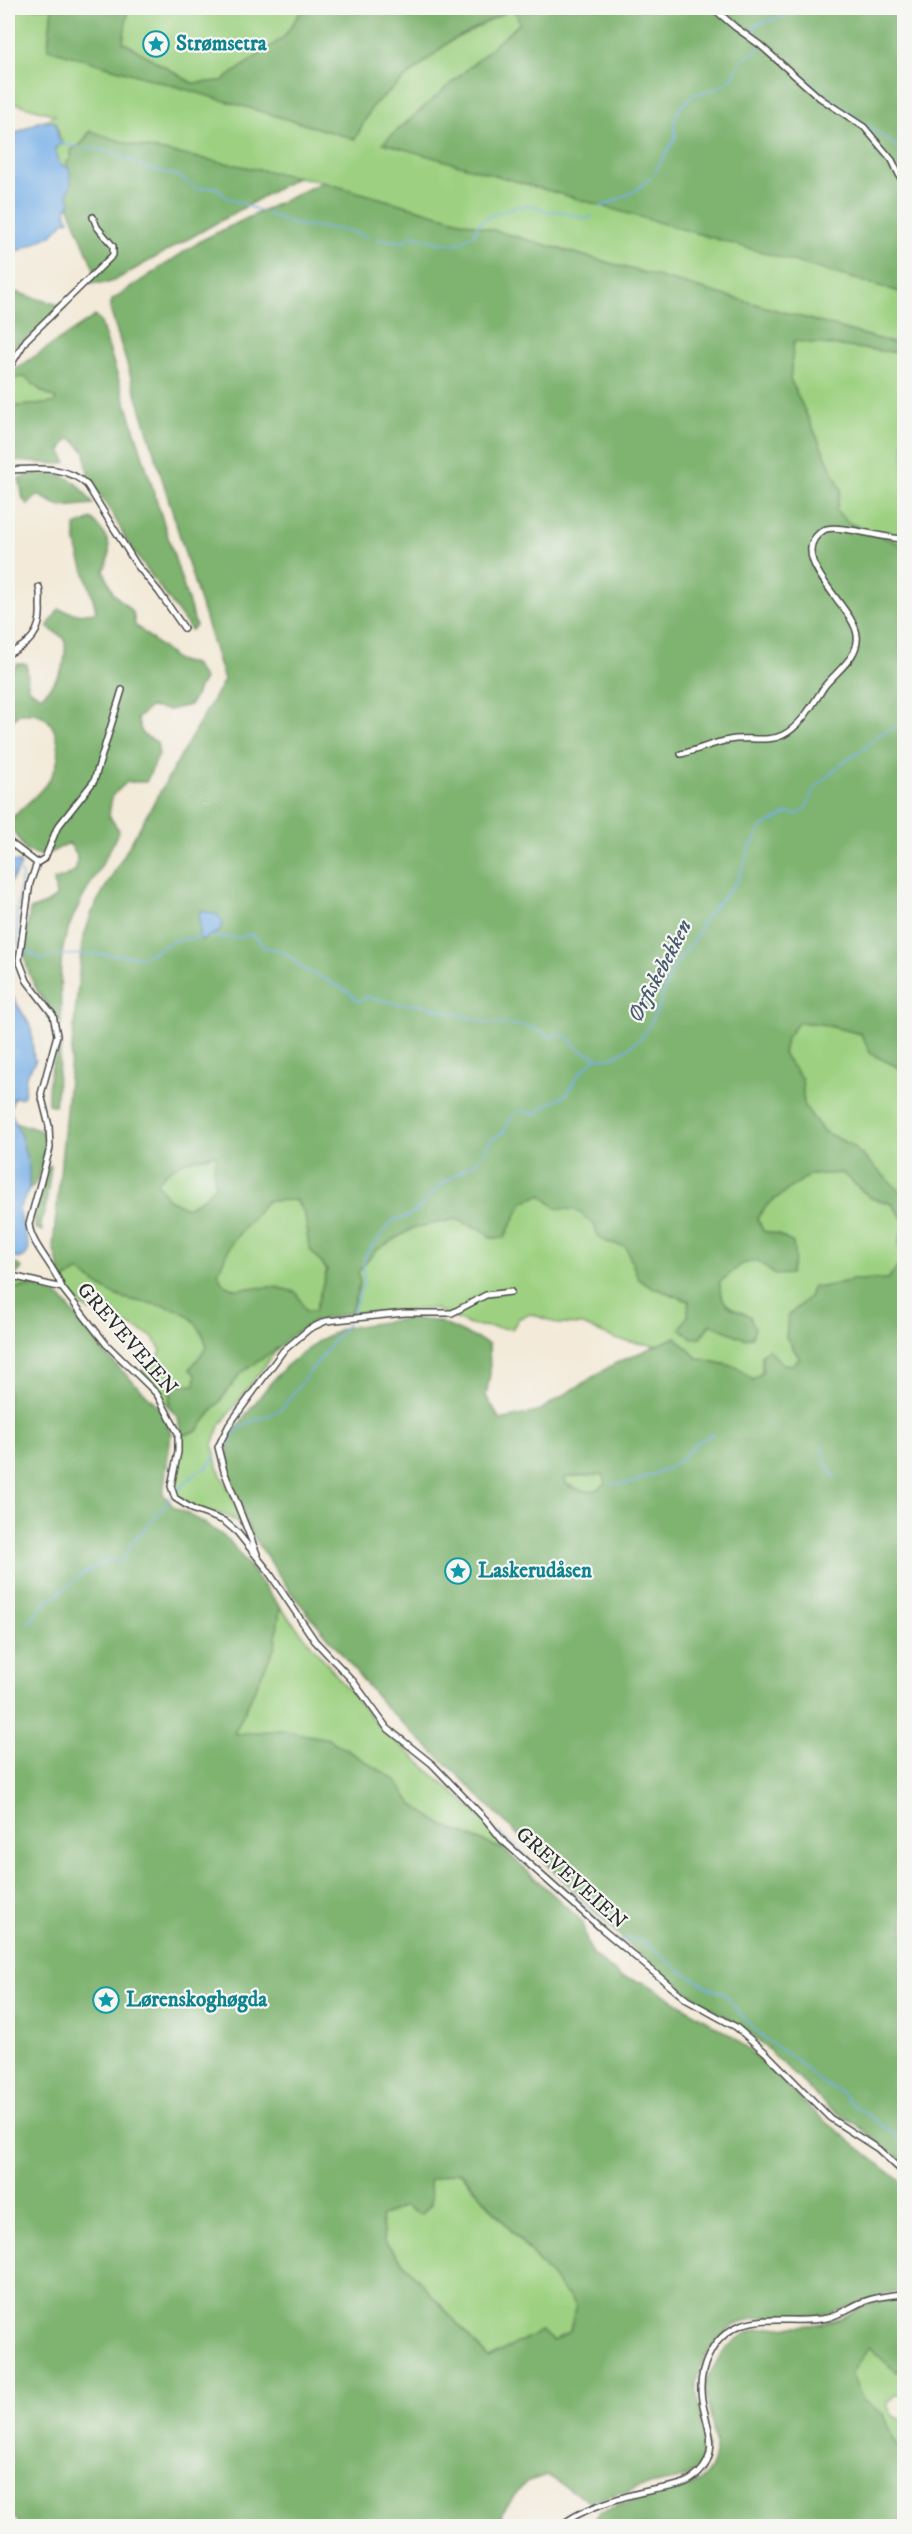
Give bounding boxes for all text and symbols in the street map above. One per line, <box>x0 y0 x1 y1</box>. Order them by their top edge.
place icon: Strømsetra <box>141 29 171 59</box>
place label: Strømsetra <box>176 31 268 57</box>
water label: Ørfiskebekken <box>622 915 698 1027</box>
street label: GREVEVEIEN <box>71 1277 183 1401</box>
place icon: Laskerudåsen <box>443 1556 473 1586</box>
place label: Laskerudåsen <box>478 1558 593 1584</box>
street label: GREVEVEIEN <box>510 1821 632 1935</box>
place icon: Lørenskoghøgda <box>91 1985 121 2015</box>
place label: Lørenskoghøgda <box>126 1987 268 2013</box>

